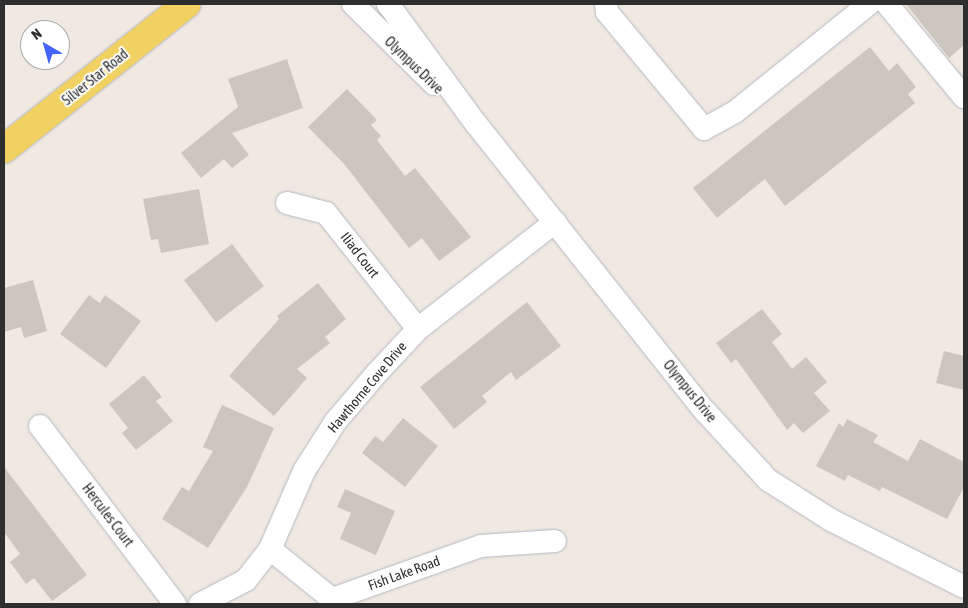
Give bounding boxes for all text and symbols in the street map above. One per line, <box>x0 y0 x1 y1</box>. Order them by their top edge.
north arrow <box>20 20 70 70</box>
text: N <box>28 25 45 43</box>
street label: Olympus Drive <box>381 33 447 97</box>
street label: Silver Star Road <box>59 45 131 109</box>
street label: Iliad Court <box>337 229 383 281</box>
street label: Hawthorne Cove Drive <box>324 338 410 436</box>
street label: Olympus Drive <box>660 357 720 425</box>
street label: Hercules Court <box>79 480 137 550</box>
street label: Fish Lake Road <box>366 552 442 594</box>

